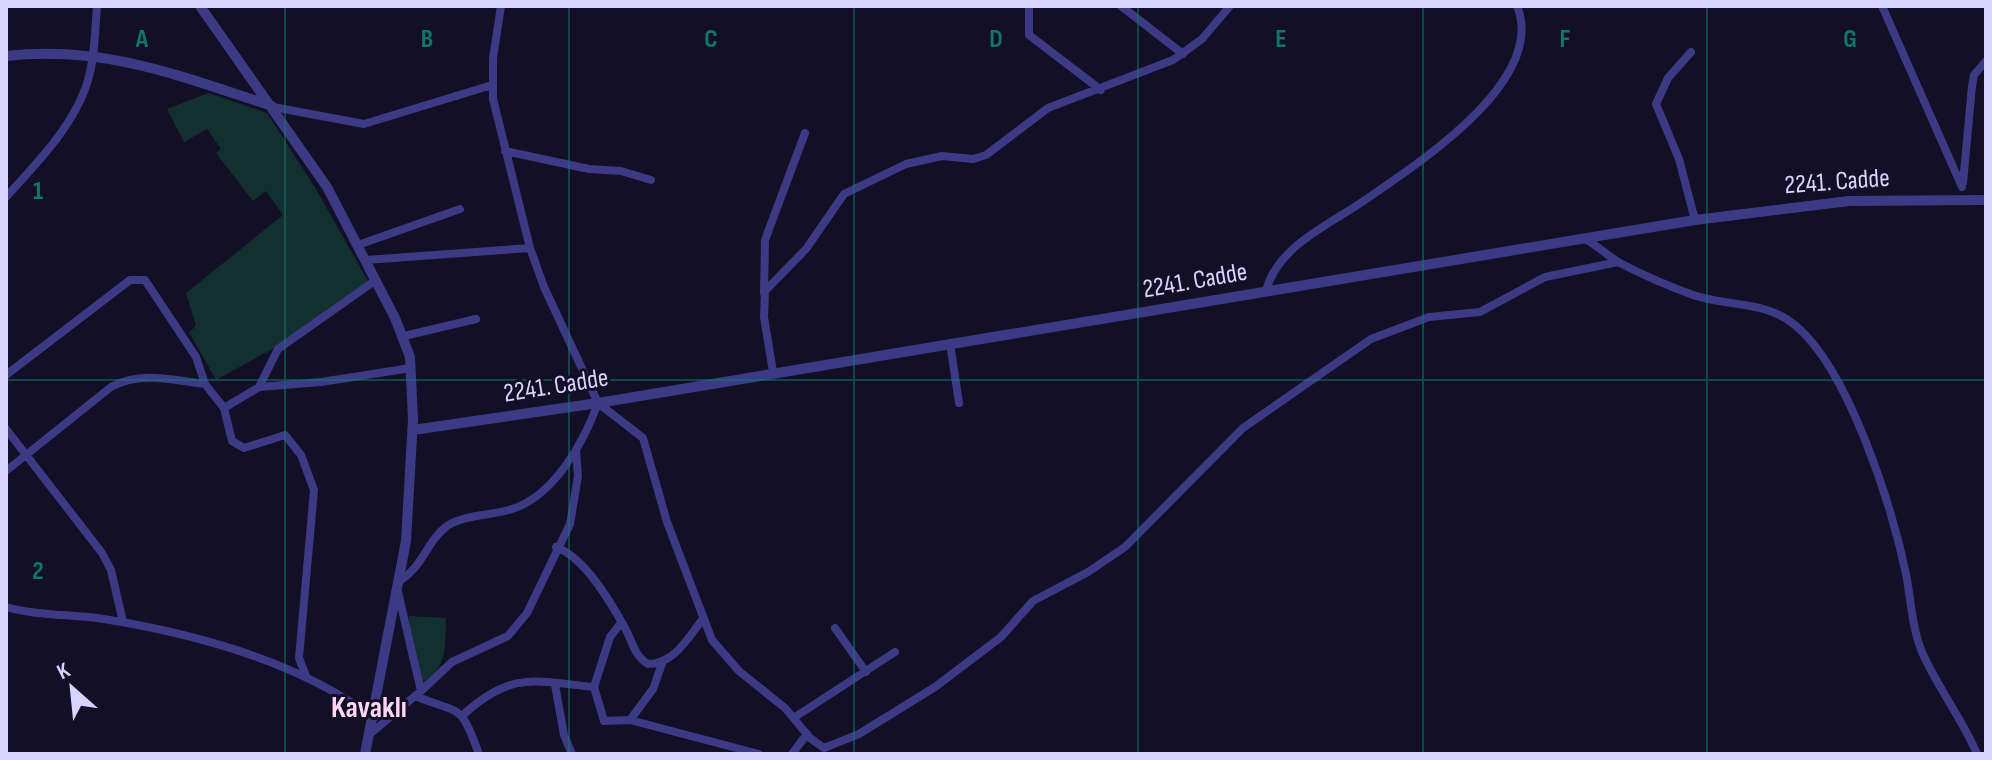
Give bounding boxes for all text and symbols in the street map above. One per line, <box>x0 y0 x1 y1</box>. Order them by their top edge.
text: A <box>135 24 149 55</box>
text: B <box>421 24 433 55</box>
text: C <box>704 24 718 55</box>
text: D <box>989 24 1003 55</box>
text: E <box>1275 24 1287 55</box>
text: F <box>1560 24 1571 55</box>
text: G <box>1843 24 1857 55</box>
street label: 2241. Cadde <box>1783 163 1891 201</box>
text: 1 <box>33 176 43 207</box>
street label: 2241. Cadde <box>1140 257 1250 305</box>
street label: 2241. Cadde <box>502 362 610 410</box>
text: 2 <box>32 556 44 587</box>
north arrow <box>32 648 112 728</box>
text: K <box>53 657 75 686</box>
district label: Kavaklı <box>331 690 407 726</box>

